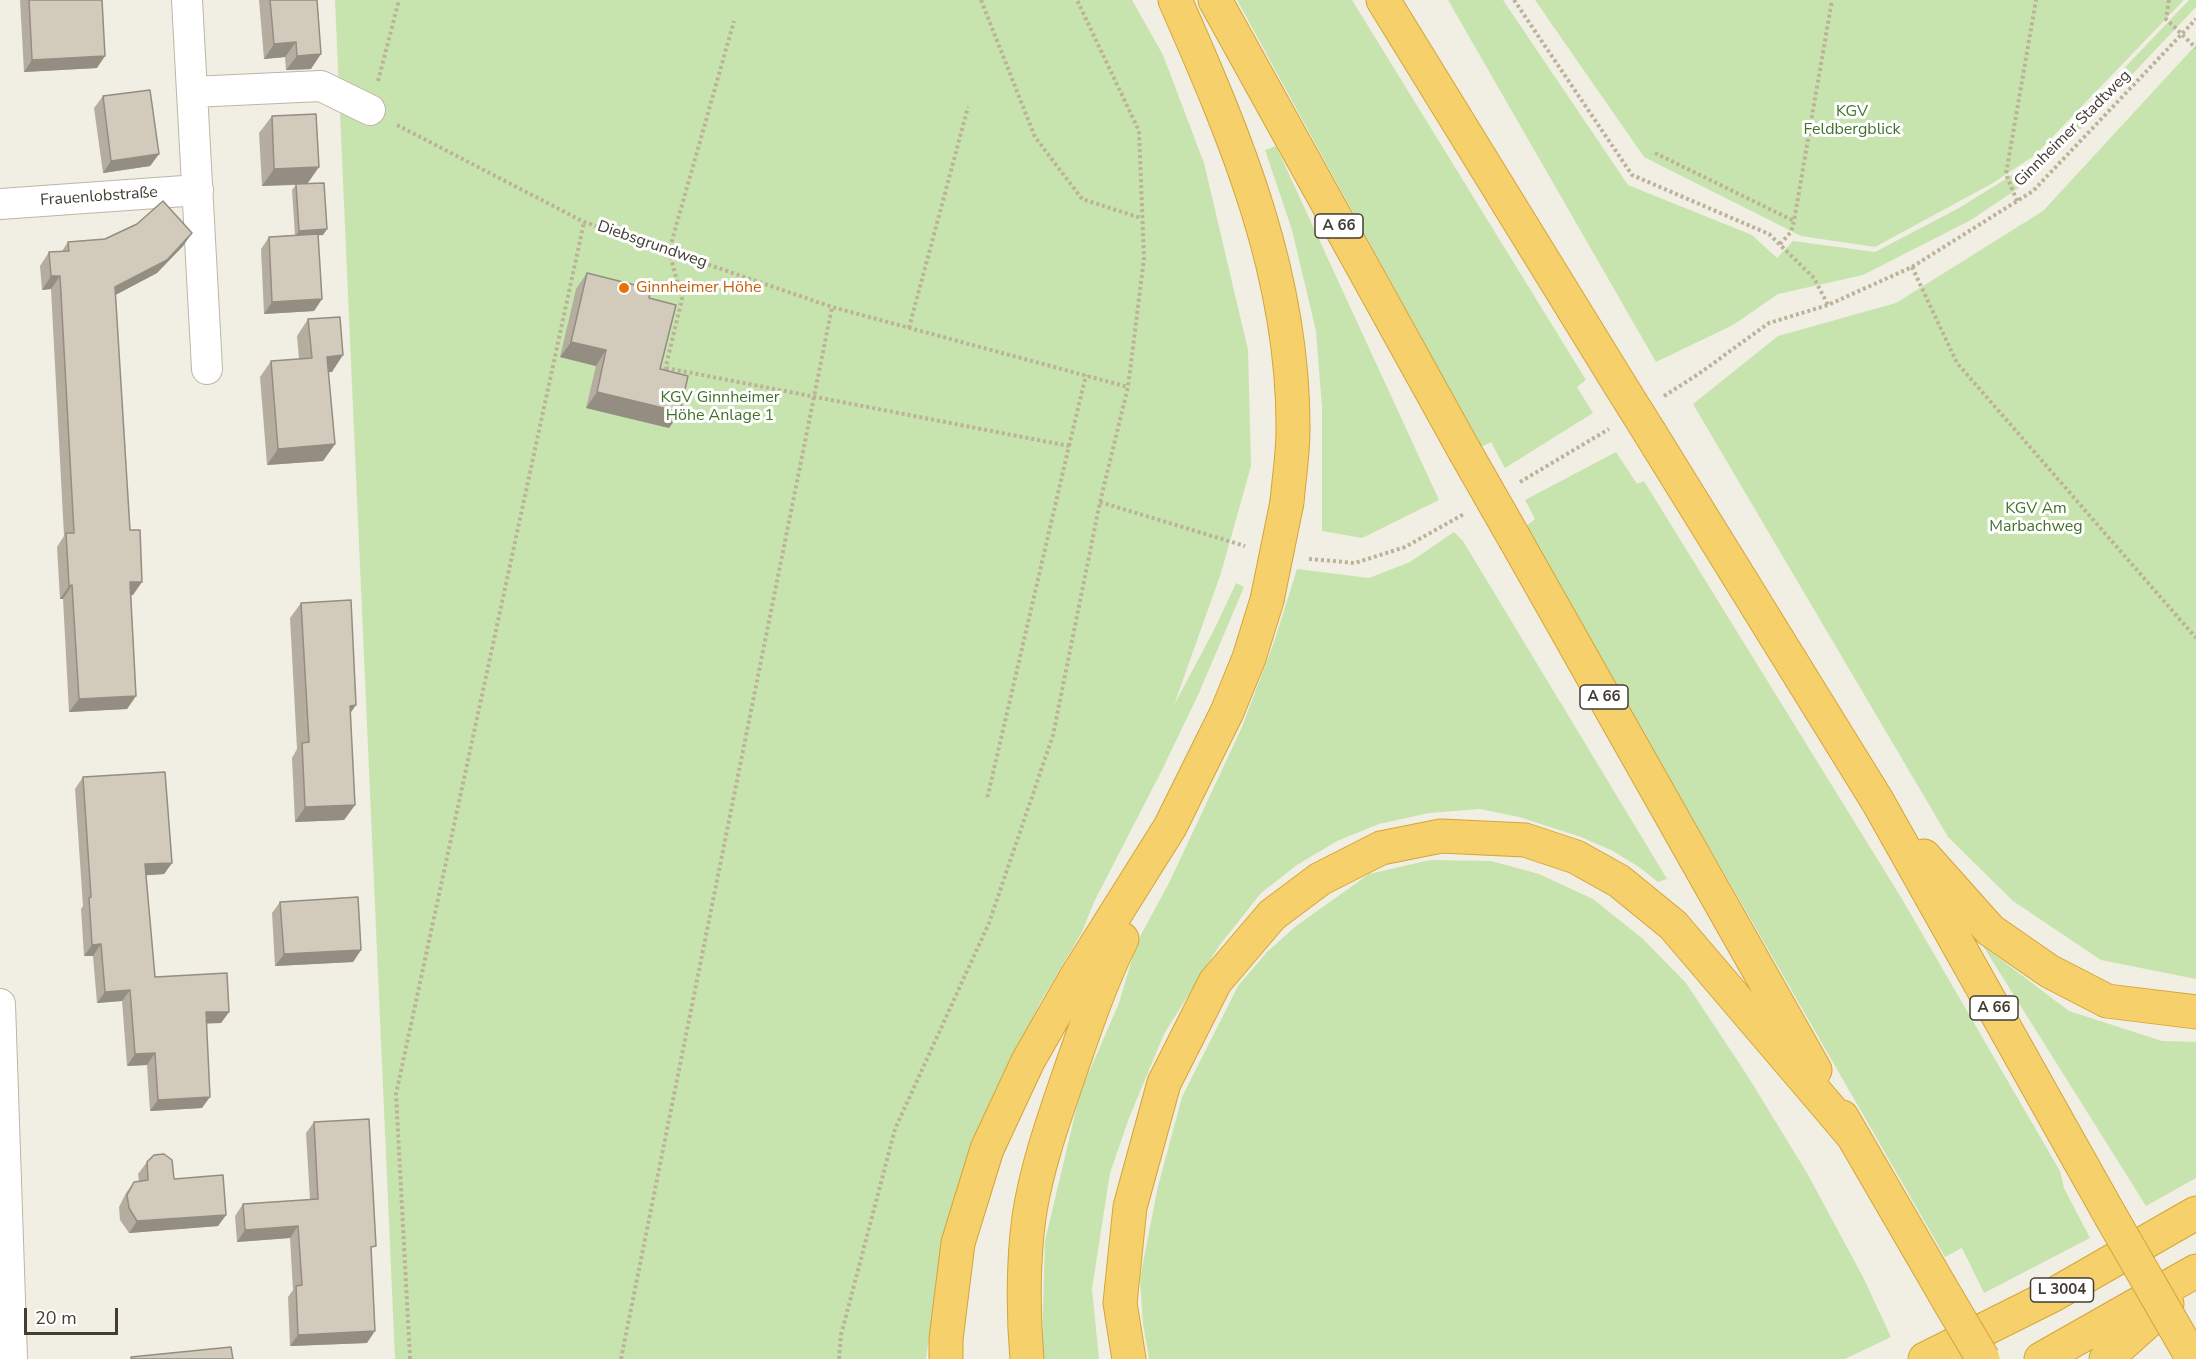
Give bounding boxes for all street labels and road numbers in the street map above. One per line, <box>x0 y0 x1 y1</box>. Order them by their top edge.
street label: Ginnheimer Stadtweg <box>2011 67 2135 191</box>
street label: Frauenlobstraße <box>40 183 158 211</box>
road number: A 66 <box>1315 214 1363 238</box>
street label: Diebsgrundweg <box>595 217 709 273</box>
road number: A 66 <box>1580 685 1628 709</box>
road number: A 66 <box>1970 996 2018 1020</box>
road number: L 3004 <box>2030 1278 2094 1302</box>

